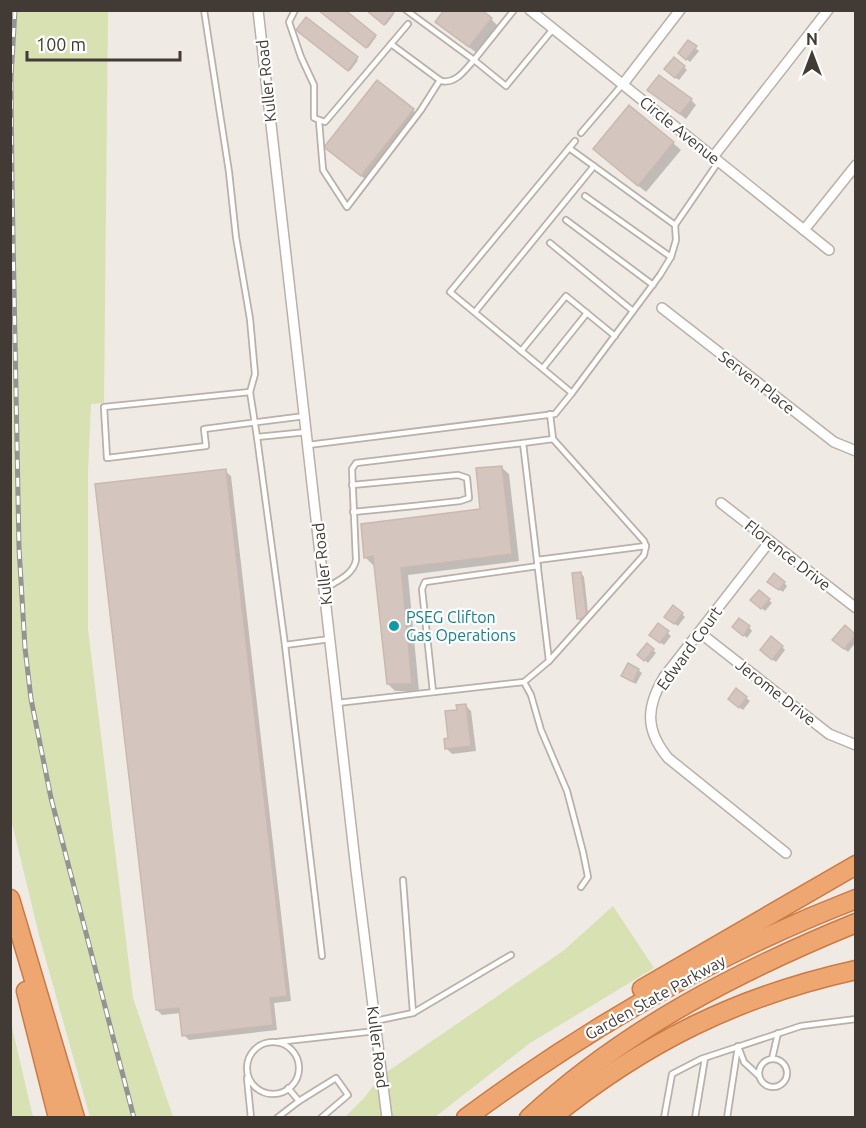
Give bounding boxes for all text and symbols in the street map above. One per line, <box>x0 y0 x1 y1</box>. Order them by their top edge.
scale bar <box>27 24 180 62</box>
north arrow <box>782 24 842 84</box>
text: N <box>806 30 818 48</box>
text: 100 m <box>36 34 86 54</box>
street label: Kuller Road <box>253 39 279 123</box>
street label: Circle Avenue <box>636 92 724 168</box>
street label: Serven Place <box>715 347 799 417</box>
street label: Florence Drive <box>742 516 834 594</box>
street label: Kuller Road <box>309 522 335 606</box>
street label: Edward Court <box>653 602 726 693</box>
place label: PSEG Clifton Gas Operations <box>406 608 516 644</box>
marker: PSEG Clifton Gas Operations <box>387 619 401 633</box>
street label: Jerome Drive <box>733 655 819 729</box>
street label: Garden State Parkway <box>582 951 729 1043</box>
street label: Kuller Road <box>364 1005 392 1089</box>

